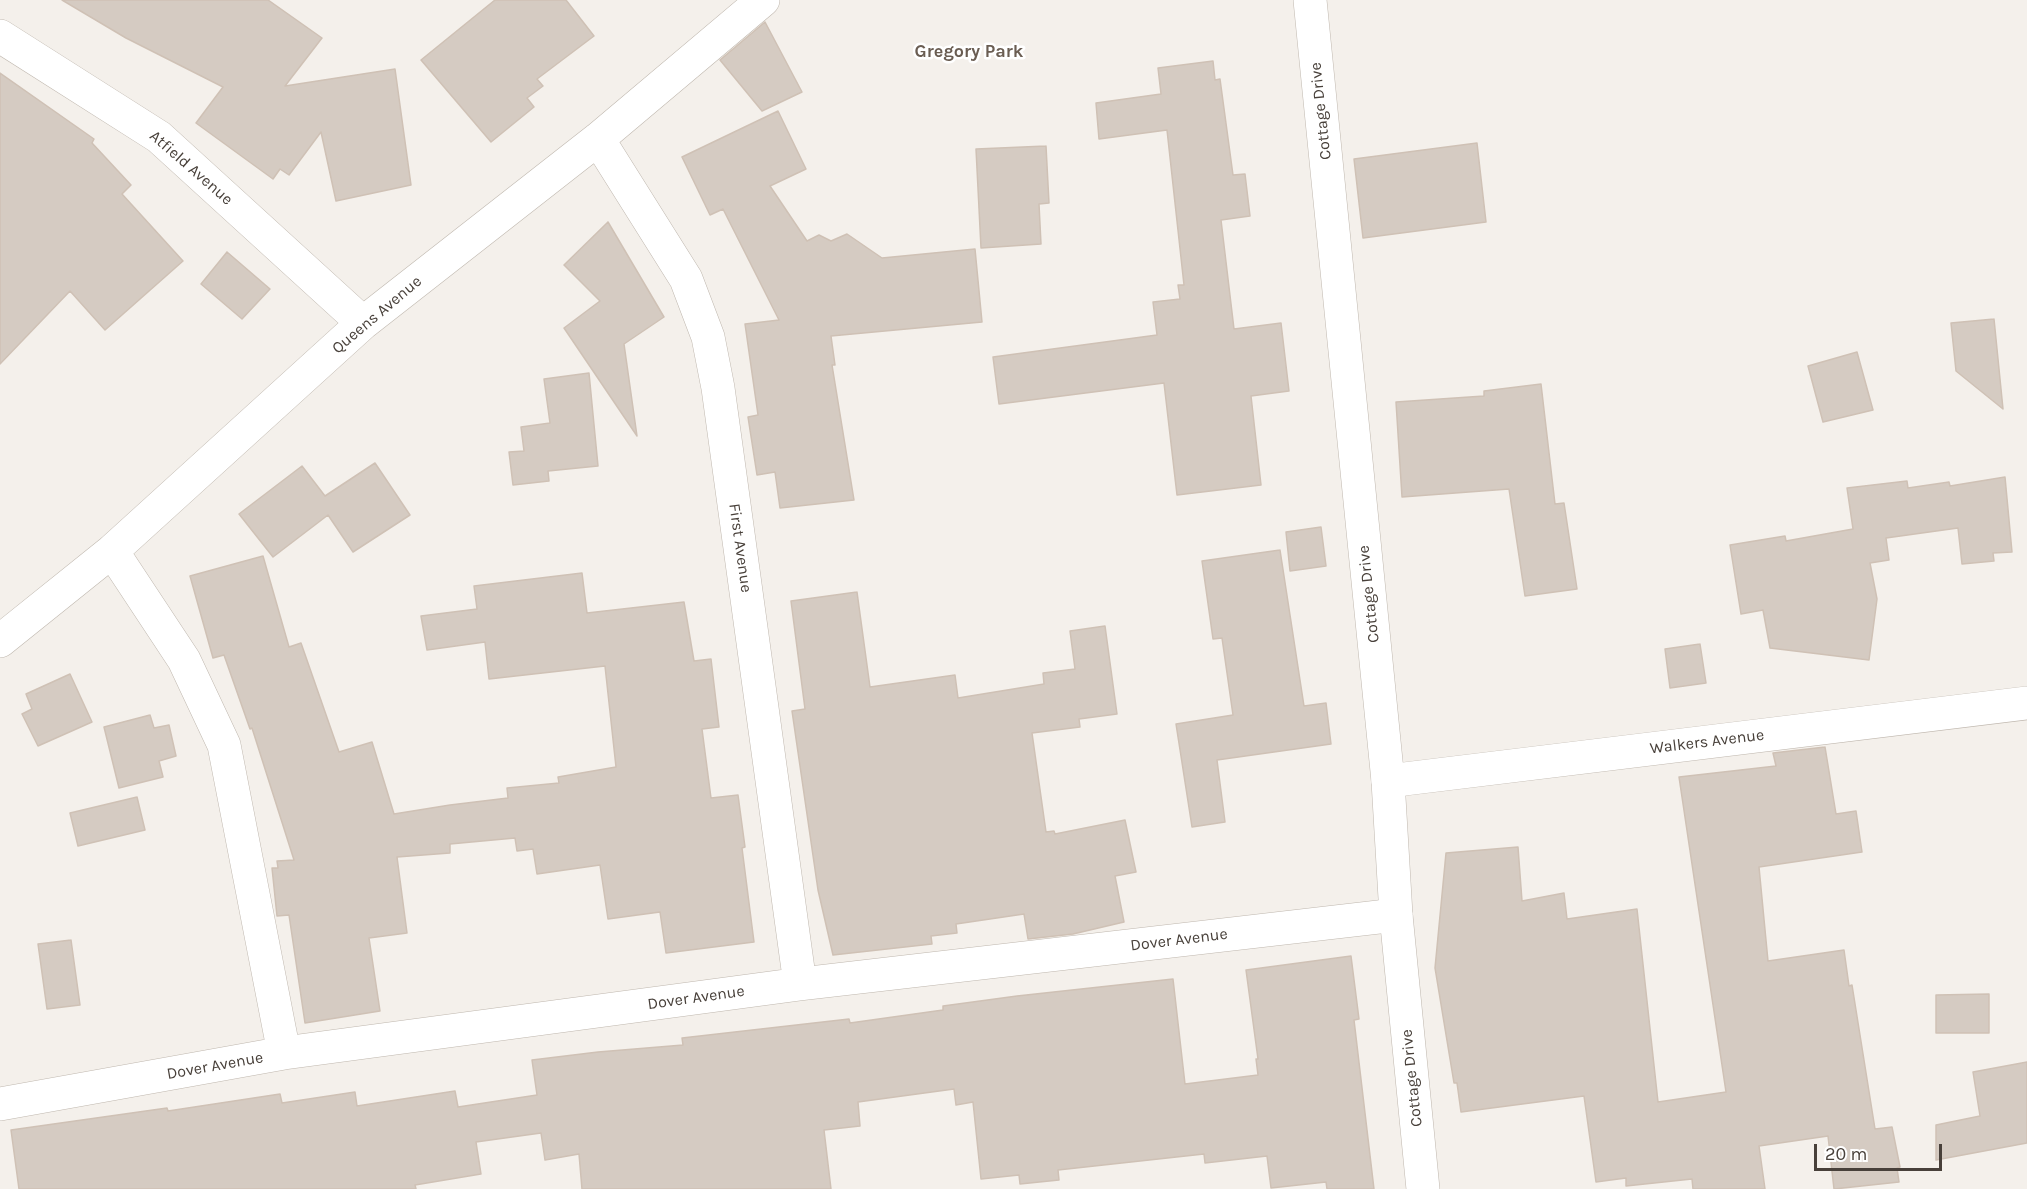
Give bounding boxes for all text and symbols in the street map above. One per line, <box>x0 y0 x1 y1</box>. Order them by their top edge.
district label: Gregory Park <box>915 41 1023 63</box>
street label: Cottage Drive <box>1306 61 1336 161</box>
street label: Atfield Avenue <box>145 127 237 209</box>
street label: Queens Avenue <box>328 272 426 358</box>
street label: First Avenue <box>724 502 756 594</box>
street label: Cottage Drive <box>1354 544 1384 644</box>
street label: Walkers Avenue <box>1649 725 1765 759</box>
street label: Dover Avenue <box>1129 925 1229 955</box>
street label: Dover Avenue <box>646 982 746 1014</box>
street label: Cottage Drive <box>1397 1028 1427 1128</box>
street label: Dover Avenue <box>165 1048 265 1084</box>
scale bar <box>1817 1132 1944 1170</box>
text: 20 m <box>1825 1143 1867 1165</box>

